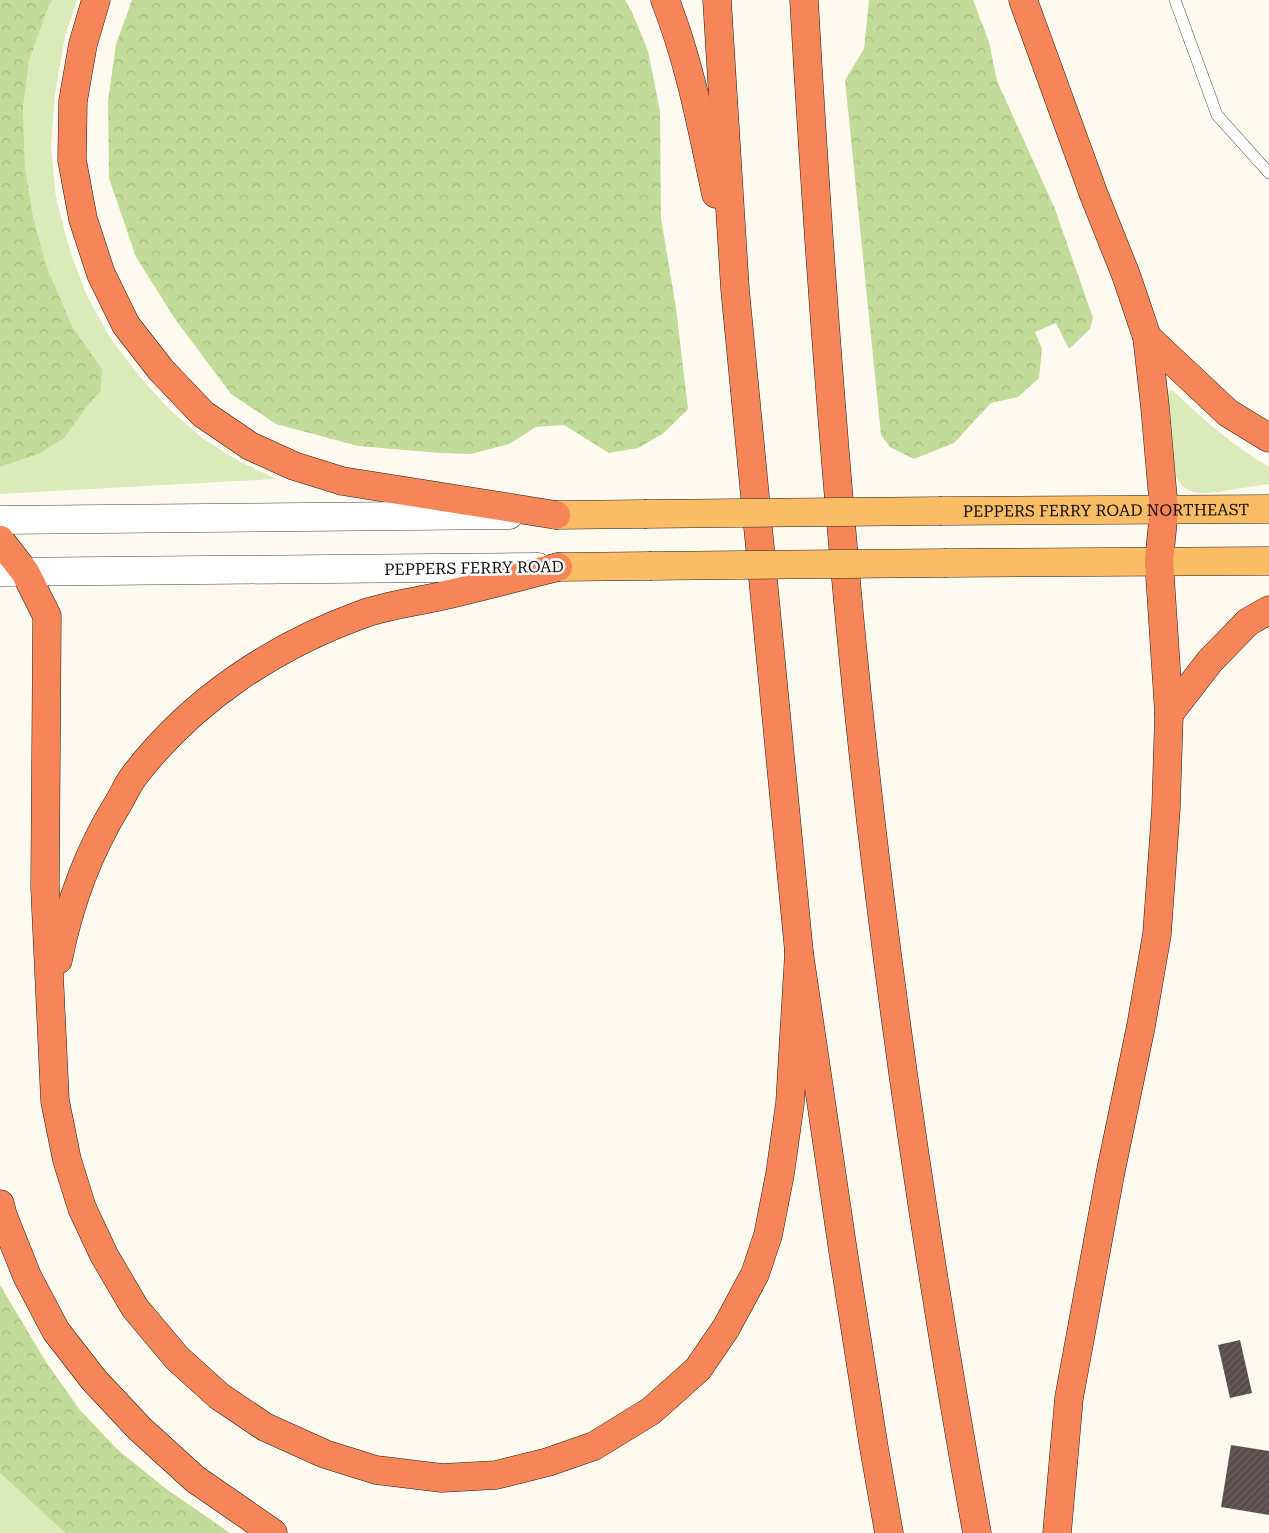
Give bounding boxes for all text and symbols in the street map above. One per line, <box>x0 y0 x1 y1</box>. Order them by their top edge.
street label: PEPPERS FERRY ROAD NORTHEAST <box>963 500 1250 520</box>
street label: PEPPERS FERRY ROAD <box>384 557 564 579</box>

